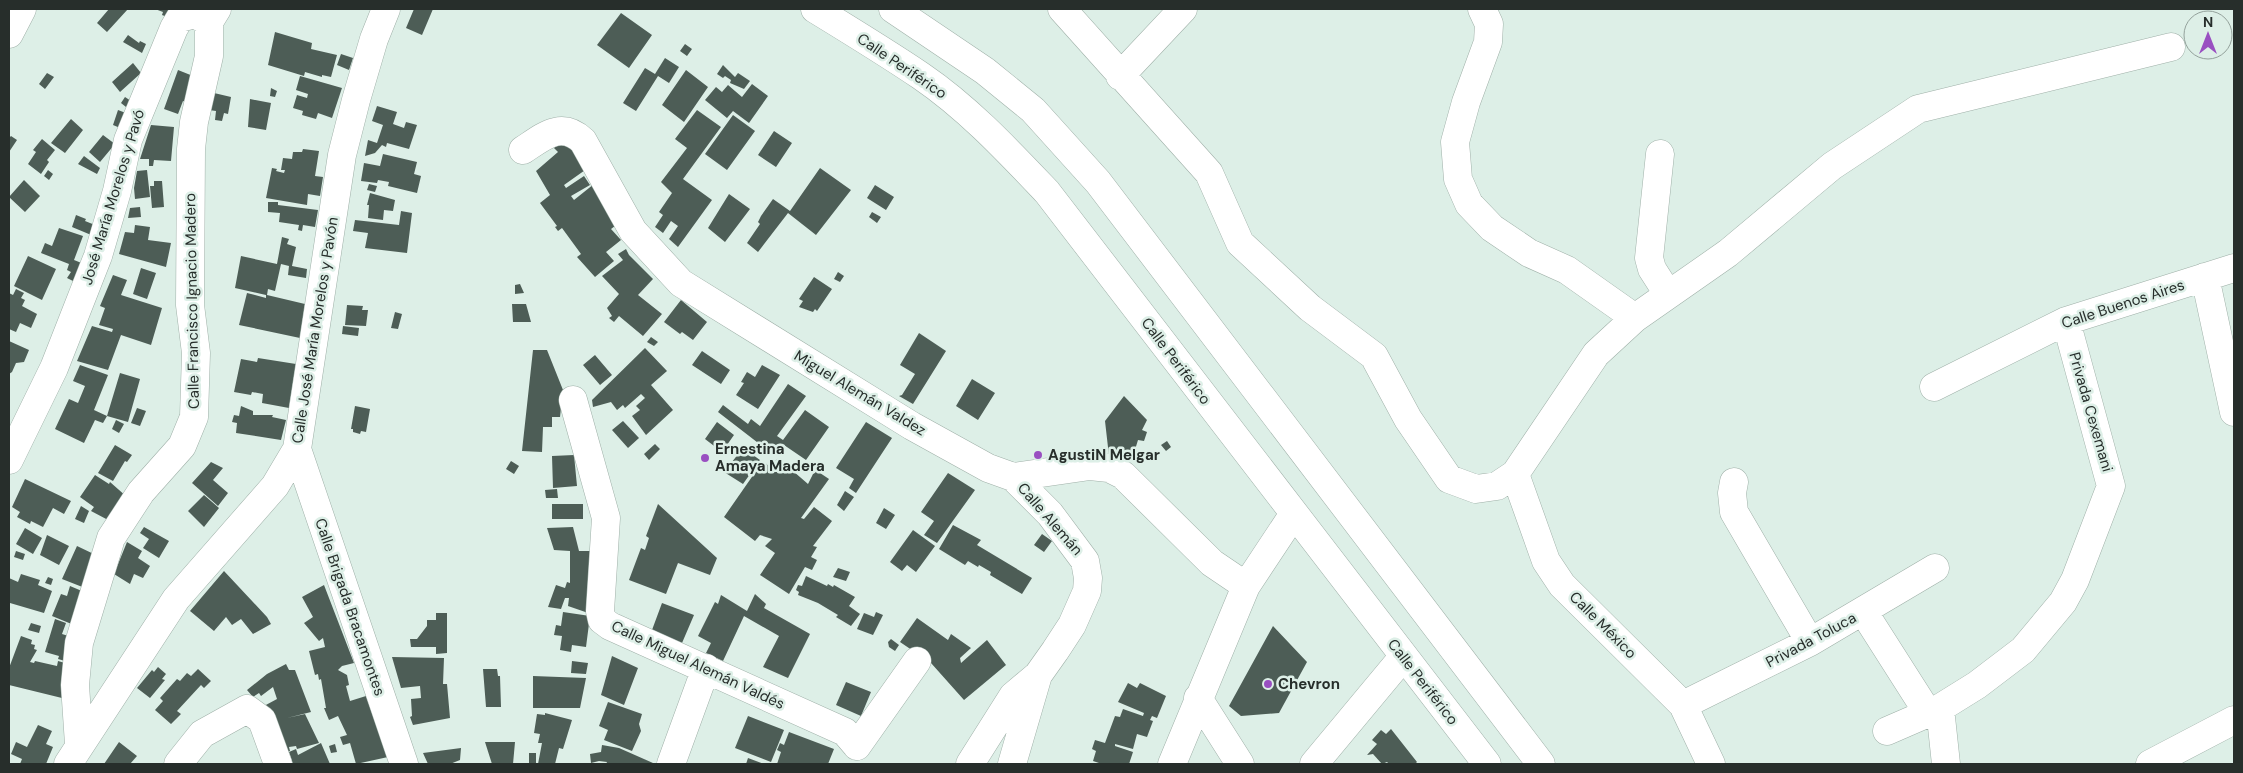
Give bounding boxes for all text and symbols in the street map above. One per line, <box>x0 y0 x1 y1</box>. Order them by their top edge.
north arrow <box>2183 10 2233 60</box>
text: N <box>2203 13 2213 31</box>
street label: Calle Periférico <box>853 29 951 103</box>
street label: José María Morelos y Pavó <box>77 107 149 287</box>
street label: Calle Francisco Ignacio Madero <box>180 193 204 409</box>
street label: Calle José María Morelos y Pavón <box>287 215 343 445</box>
street label: Calle Buenos Aires <box>2059 275 2187 333</box>
street label: Calle Periférico <box>1137 313 1215 409</box>
street label: Miguel Alemán Valdez <box>790 346 930 440</box>
street label: Privada Cexemani <box>2064 350 2118 474</box>
place label: Ernestina Amaya Madera <box>715 439 825 476</box>
place label: AgustiN Melgar <box>1048 445 1160 465</box>
marker: AgustiN Melgar <box>1032 449 1044 461</box>
marker: Ernestina Amaya Madera <box>699 452 711 464</box>
street label: Calle Alemán <box>1013 478 1087 560</box>
street label: Calle Brigada Bracamontes <box>310 516 390 698</box>
street label: Calle México <box>1565 587 1641 663</box>
street label: Privada Toluca <box>1762 608 1860 672</box>
street label: Calle Miguel Alemán Valdés <box>608 616 788 714</box>
street label: Calle Periférico <box>1383 635 1463 729</box>
place label: Chevron <box>1278 674 1340 694</box>
marker: Chevron <box>1262 678 1274 690</box>

